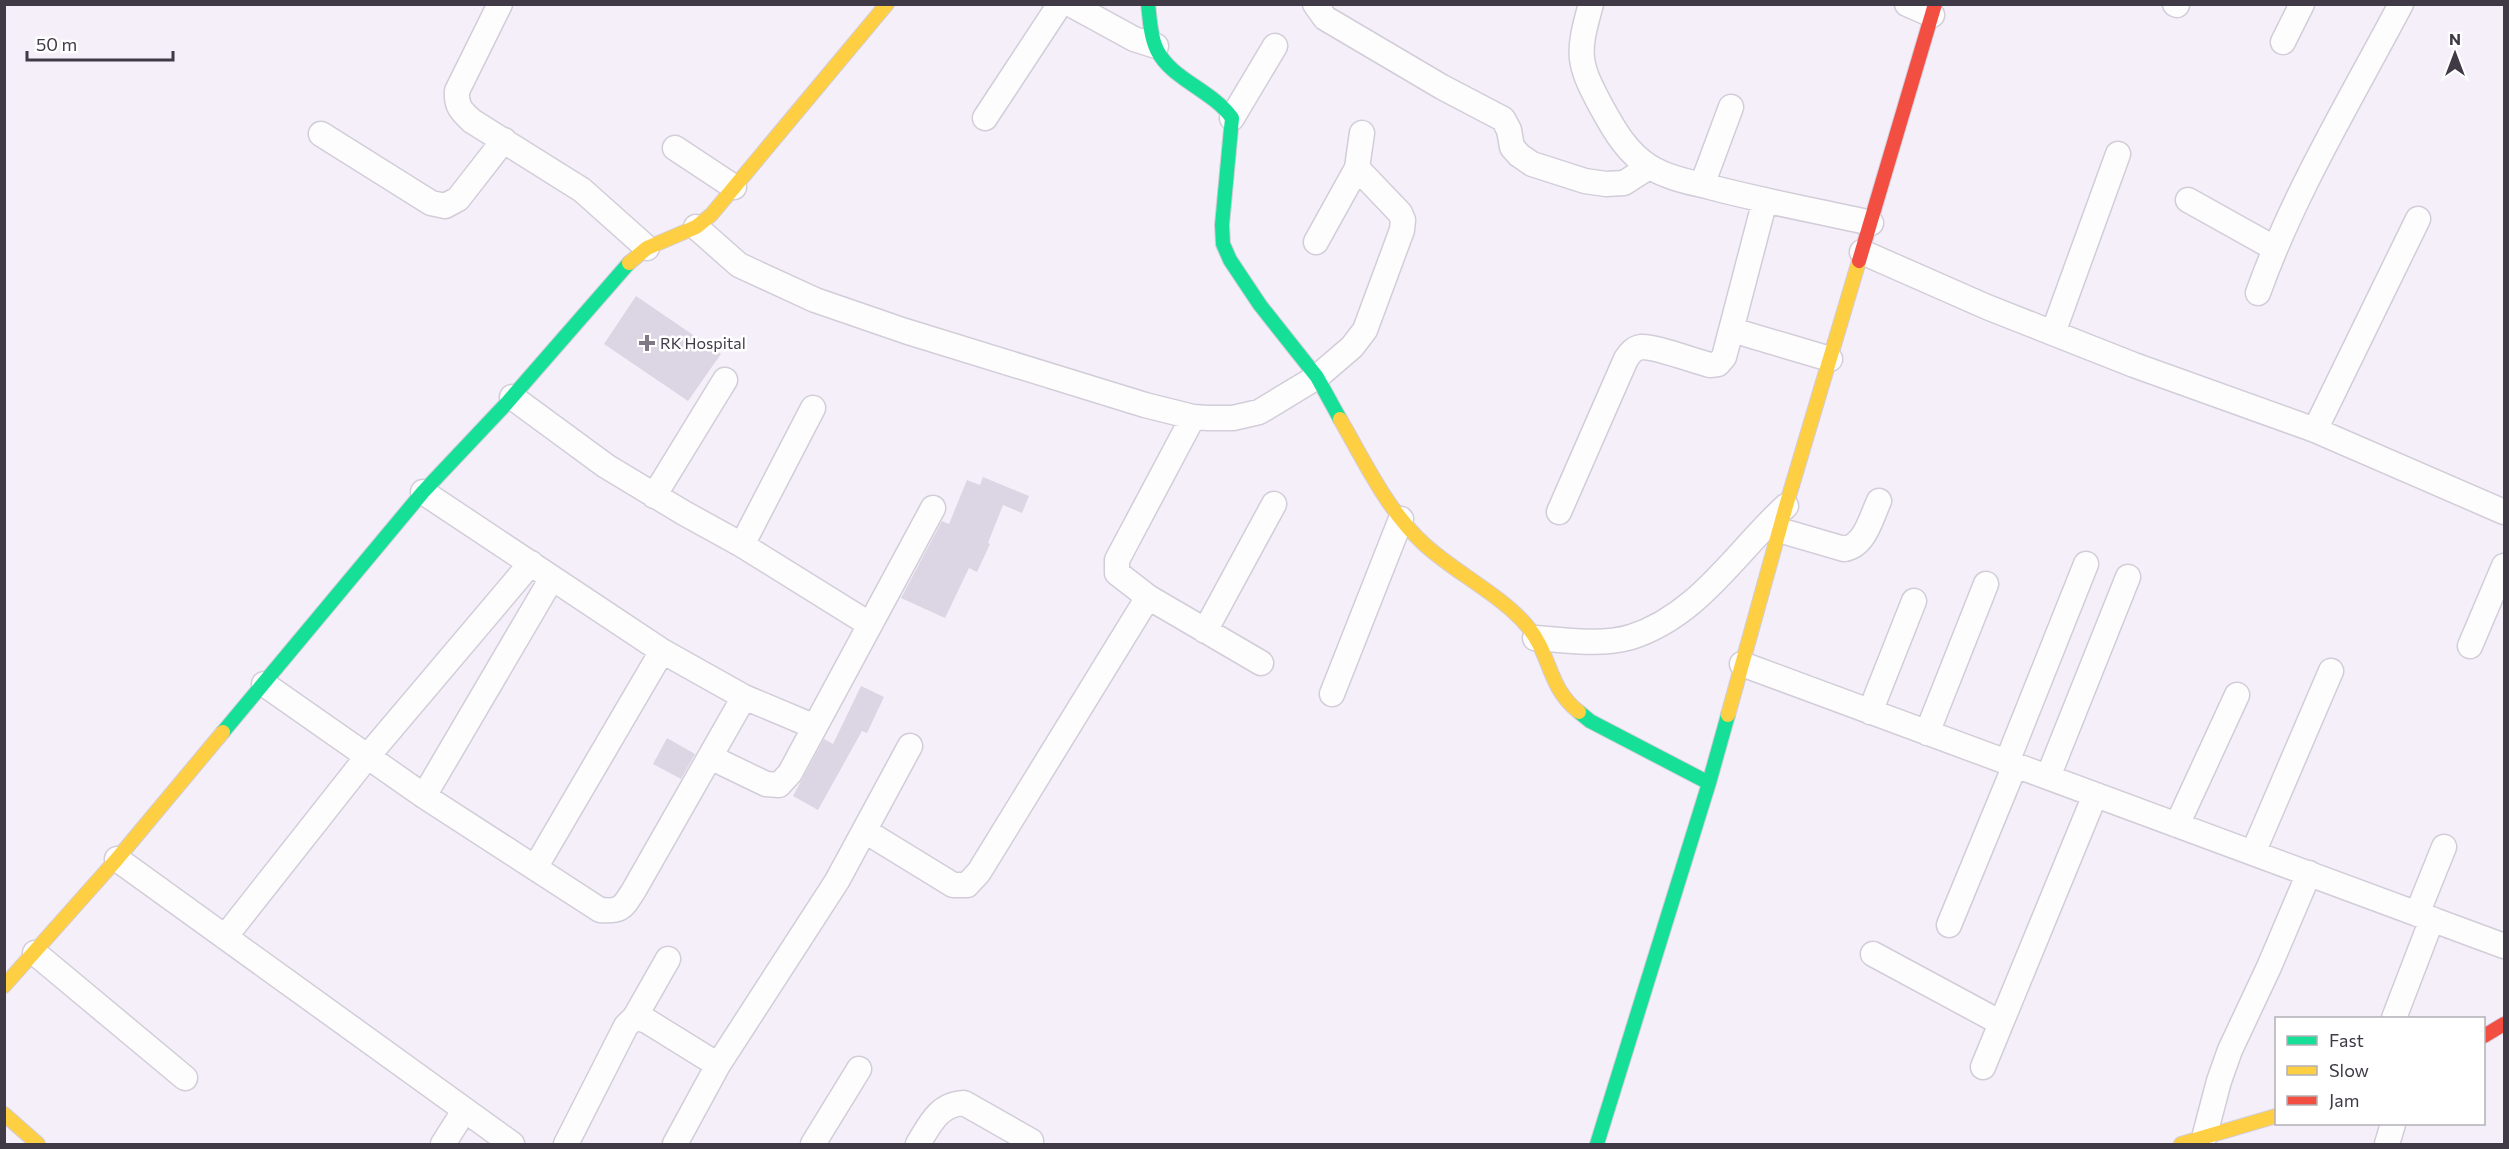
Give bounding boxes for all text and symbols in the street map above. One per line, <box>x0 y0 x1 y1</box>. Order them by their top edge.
scale bar <box>27 24 172 62</box>
north arrow <box>2425 24 2485 84</box>
text: N <box>2449 29 2461 48</box>
text: 50 m <box>36 33 77 55</box>
place label: RK Hospital <box>660 333 746 352</box>
marker: RK Hospital <box>638 334 656 352</box>
legend <box>2275 1017 2485 1125</box>
text: Fast <box>2329 1029 2364 1051</box>
text: Slow <box>2329 1059 2369 1081</box>
text: Jam <box>2329 1089 2359 1111</box>

